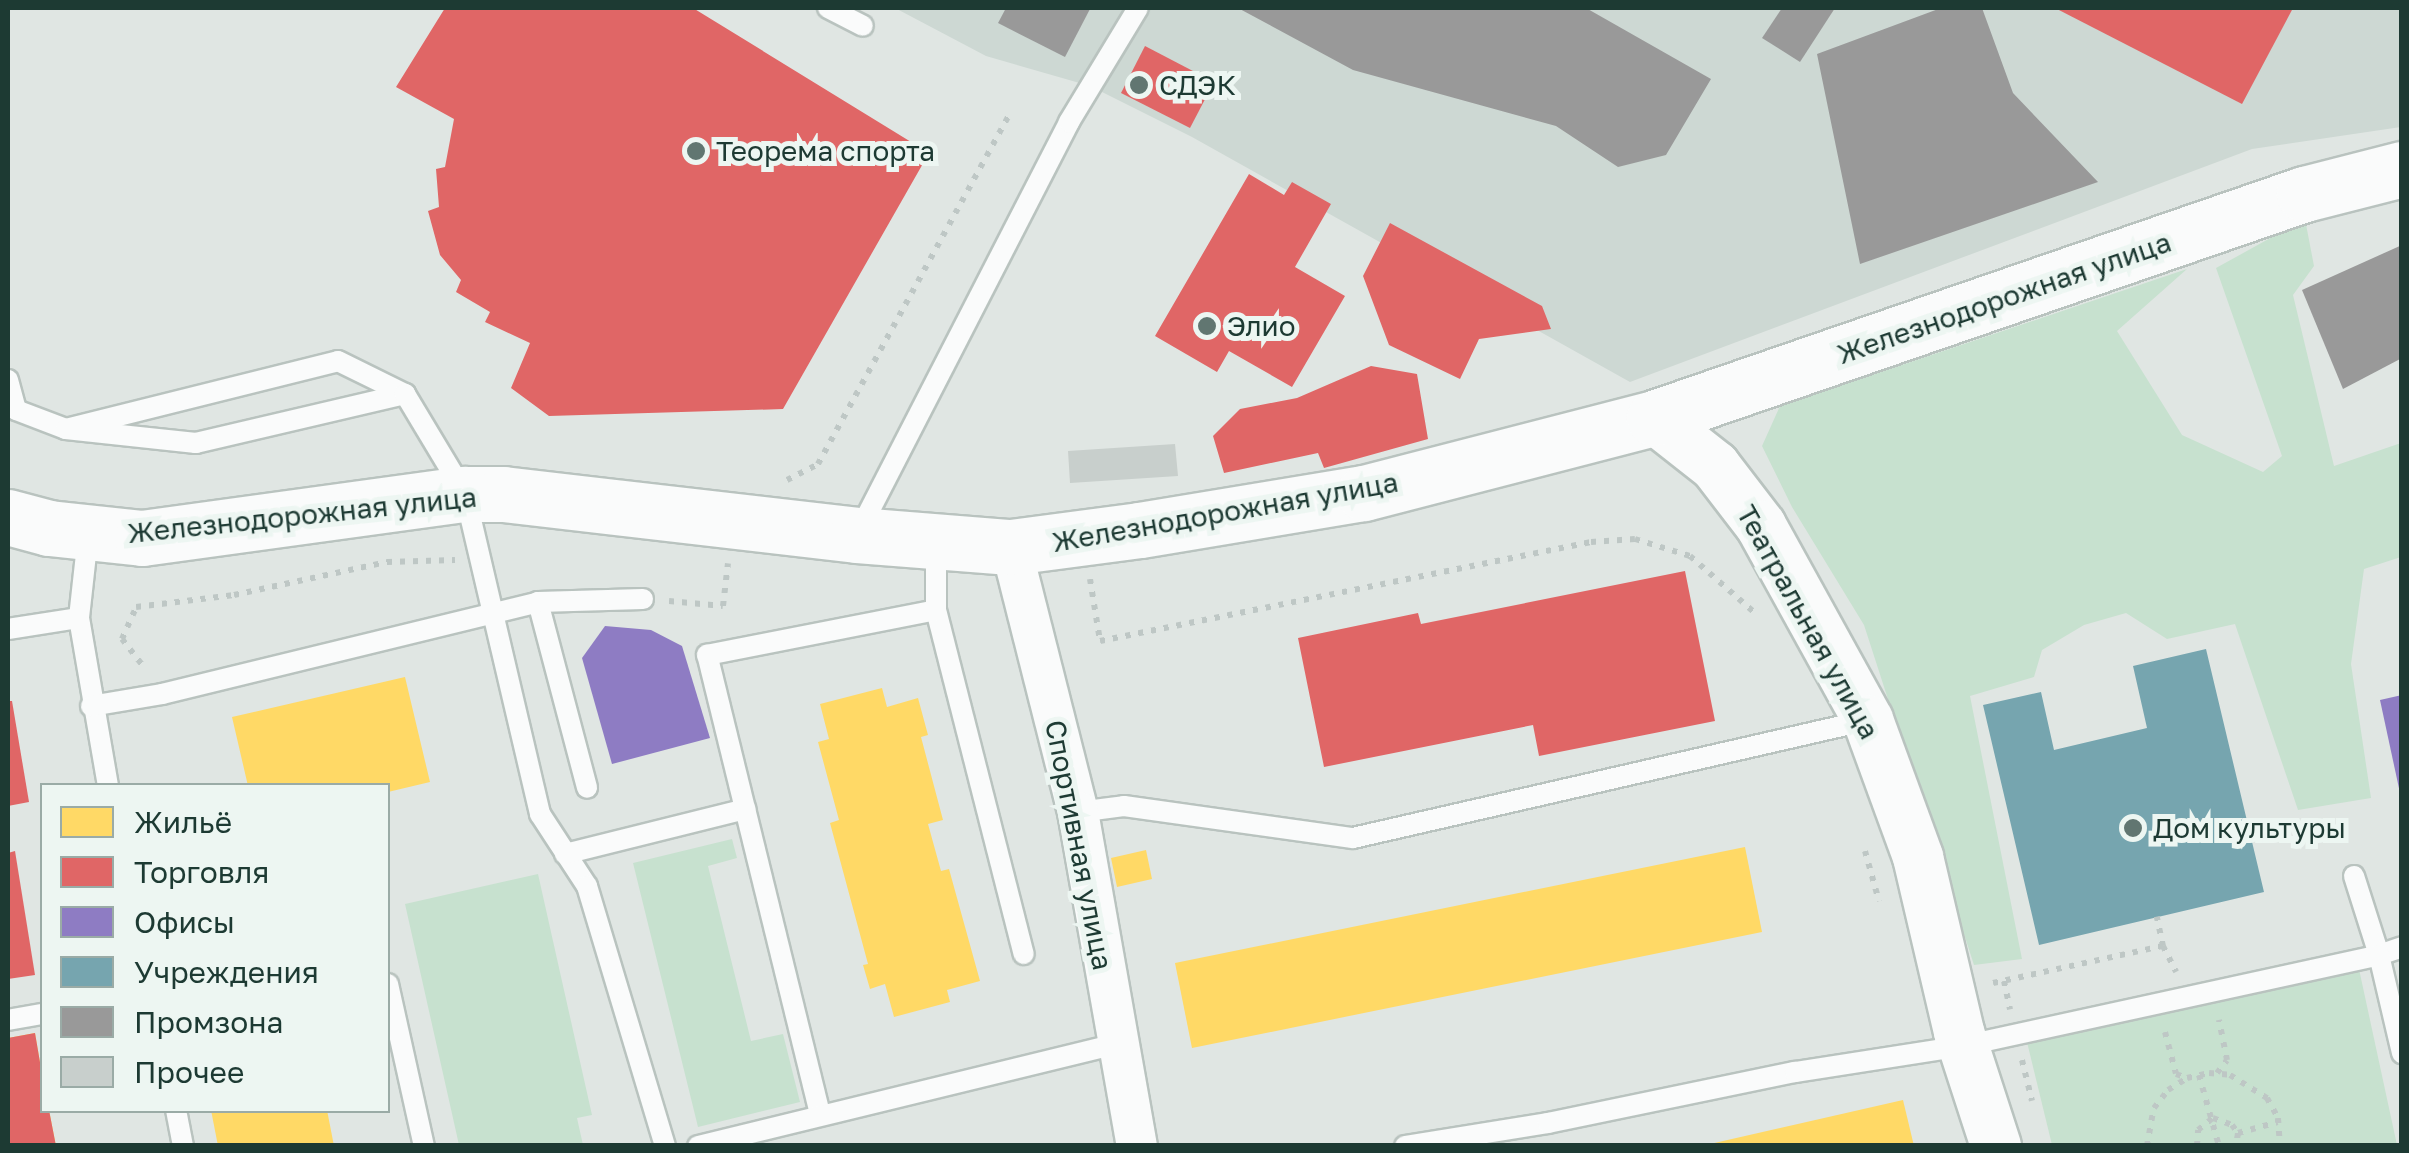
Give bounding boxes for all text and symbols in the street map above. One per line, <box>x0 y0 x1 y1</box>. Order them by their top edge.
place label: СДЭК <box>1159 68 1236 102</box>
marker: СДЭК <box>1128 74 1150 96</box>
place label: Теорема спорта <box>716 134 935 168</box>
marker: Теорема спорта <box>685 140 707 162</box>
street label: Железнодорожная улица <box>1833 225 2175 371</box>
place label: Элио <box>1227 309 1295 343</box>
marker: Элио <box>1196 315 1218 337</box>
street label: Железнодорожная улица <box>1049 465 1401 559</box>
street label: Железнодорожная улица <box>126 480 478 550</box>
street label: Театральная улица <box>1730 499 1886 745</box>
street label: Спортивная улица <box>1038 717 1120 973</box>
legend <box>40 783 390 1113</box>
text: Жильё <box>134 804 232 840</box>
place label: Дом культуры <box>2153 811 2346 845</box>
marker: Дом культуры <box>2122 817 2144 839</box>
text: Торговля <box>134 854 269 890</box>
text: Офисы <box>134 904 235 940</box>
text: Учреждения <box>134 954 319 990</box>
text: Промзона <box>134 1004 284 1040</box>
text: Прочее <box>134 1054 244 1090</box>

